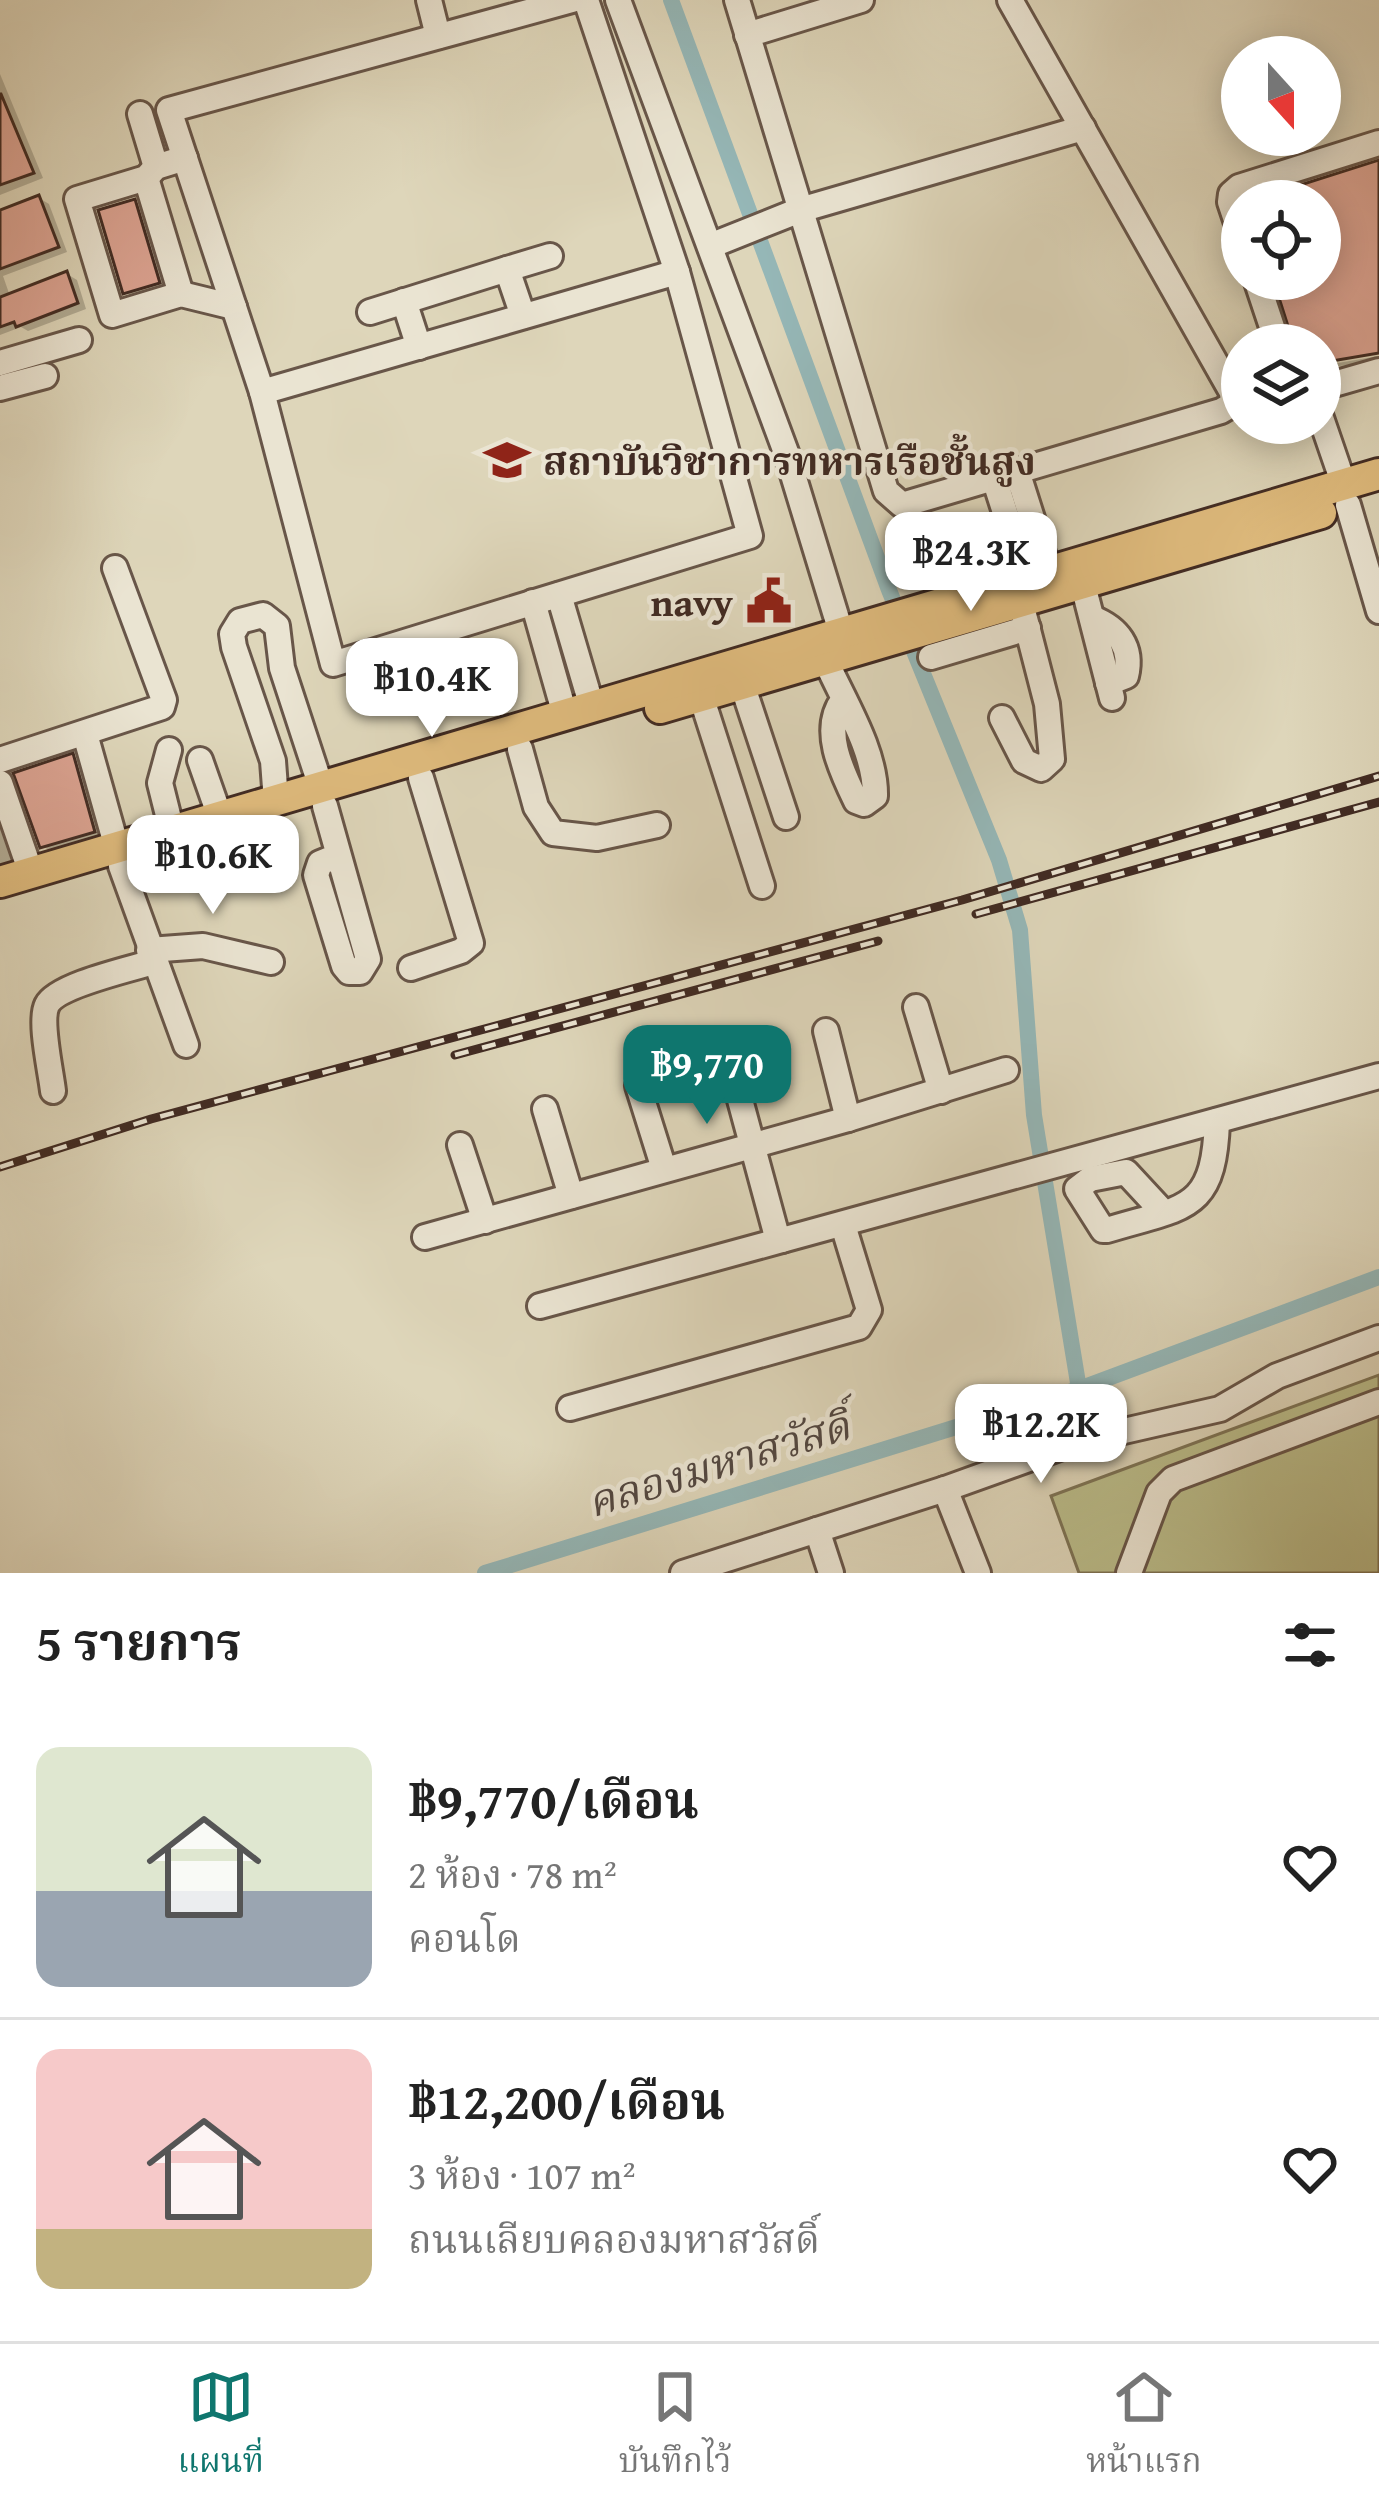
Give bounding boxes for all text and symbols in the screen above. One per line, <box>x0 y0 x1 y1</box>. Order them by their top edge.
north arrow <box>1221 36 1341 156</box>
map controls <box>1221 36 1341 444</box>
button: locate <box>1221 180 1341 300</box>
button: layers <box>1221 324 1341 444</box>
place label: สถาบันวิชาการทหารเรือชั้นสูง <box>543 432 1036 489</box>
school or university icon: สถาบันวิชาการทหารเรือชั้นสูง <box>482 435 532 485</box>
pin: ฿24.3K <box>873 512 1069 614</box>
text: ฿24.3K <box>912 522 1030 579</box>
place label: navy <box>651 573 733 630</box>
public building icon: navy <box>744 576 794 626</box>
pin: ฿10.4K <box>334 638 530 740</box>
text: ฿10.4K <box>373 648 491 705</box>
pin: ฿10.6K <box>115 815 311 917</box>
text: ฿10.6K <box>154 825 272 882</box>
pin: ฿9,770 <box>609 1025 805 1127</box>
text: ฿9,770 <box>650 1035 764 1092</box>
pin: ฿12.2K <box>943 1384 1139 1486</box>
water label: คลองมหาสวัสดิ์ <box>579 1390 869 1532</box>
text: ฿12.2K <box>982 1394 1100 1451</box>
text: 5 รายการ <box>36 1604 242 1679</box>
icon: filters <box>1277 1612 1343 1678</box>
text: ฿9,770/เดือน <box>408 1762 699 1837</box>
icon: home <box>132 1795 276 1939</box>
icon: heart <box>1277 1834 1343 1900</box>
text: 2 ห้อง · 78 m² <box>408 1845 617 1902</box>
text: คอนโด <box>408 1909 521 1966</box>
text: ฿12,200/เดือน <box>408 2063 725 2138</box>
icon: home <box>132 2097 276 2241</box>
icon: heart <box>1277 2136 1343 2202</box>
text: 3 ห้อง · 107 m² <box>408 2146 636 2203</box>
text: ถนนเลียบคลองมหาสวัสดิ์ <box>408 2210 820 2267</box>
tab: แผนที่ <box>177 2364 264 2490</box>
tab: บันทึกไว้ <box>619 2364 731 2490</box>
tab: หน้าแรก <box>1086 2364 1202 2490</box>

